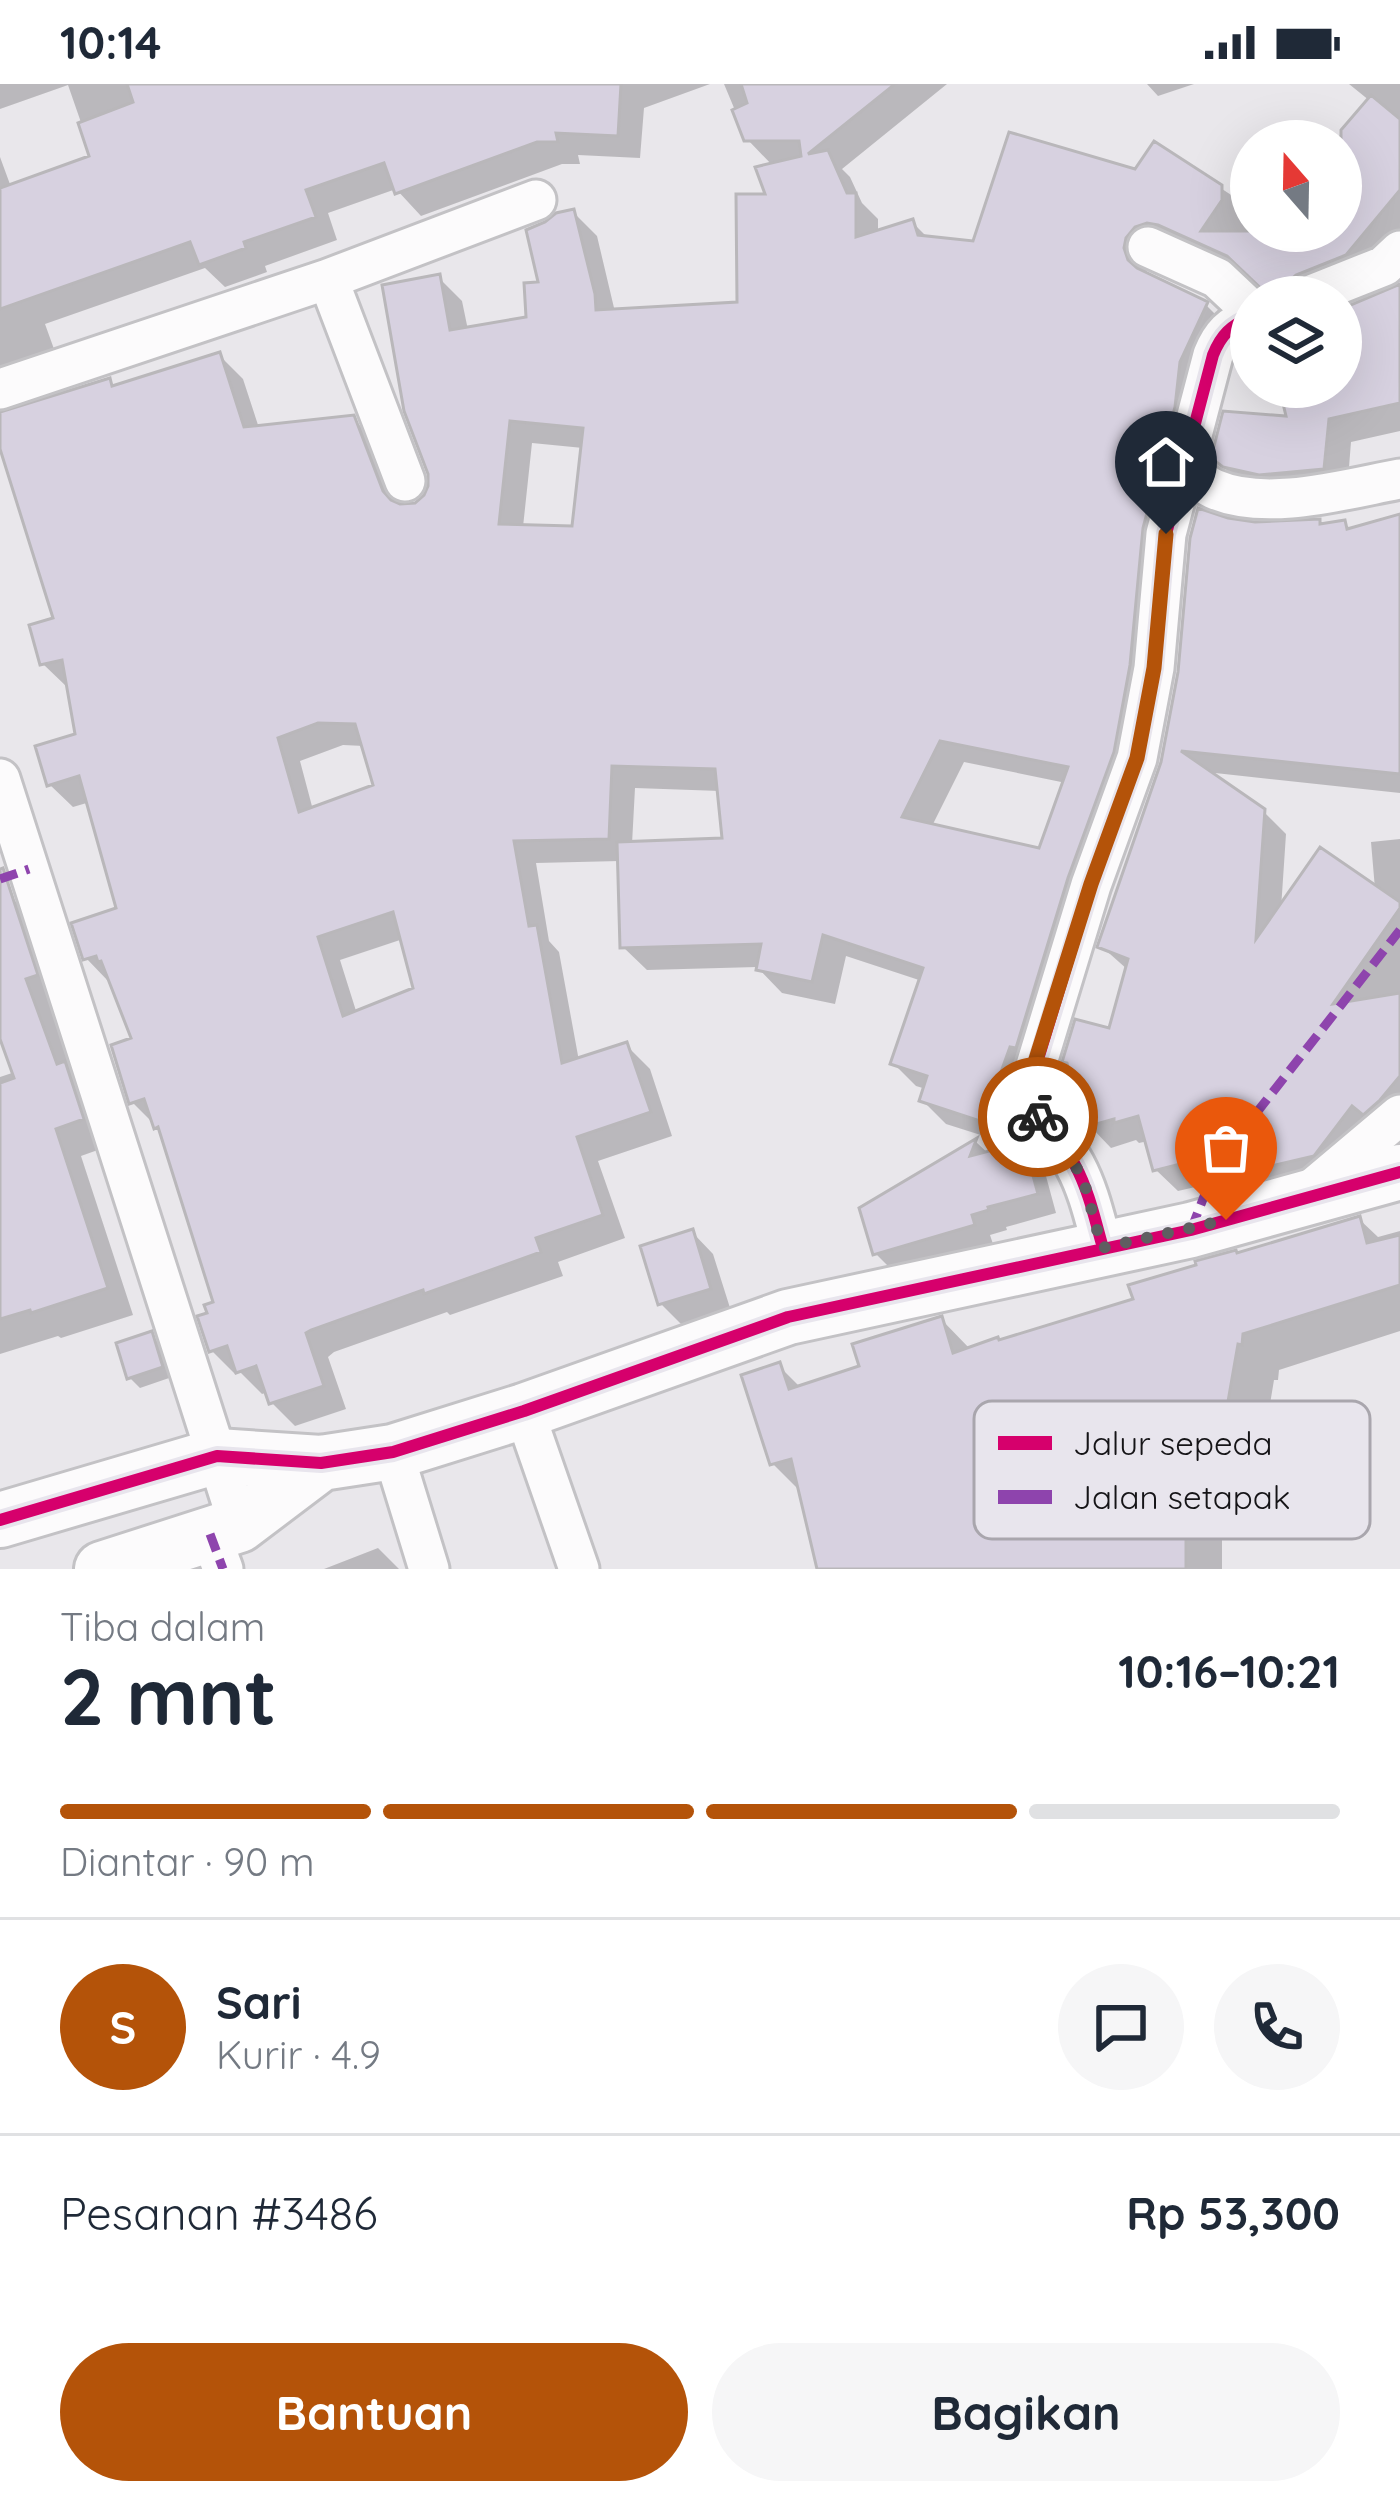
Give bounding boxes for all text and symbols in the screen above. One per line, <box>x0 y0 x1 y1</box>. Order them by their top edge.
text: 10:14 <box>60 14 161 70</box>
north arrow <box>1230 120 1362 252</box>
map controls <box>1230 120 1362 408</box>
button: layers <box>1230 276 1362 408</box>
pin <box>1115 411 1217 534</box>
icon: home <box>1133 429 1199 495</box>
courier <box>978 1057 1098 1177</box>
icon: bike <box>1005 1084 1071 1150</box>
pin <box>1175 1097 1277 1220</box>
icon: bag <box>1193 1115 1259 1181</box>
legend <box>974 1401 1370 1539</box>
text: Jalur sepeda <box>1073 1422 1273 1463</box>
text: Jalan setapak <box>1073 1476 1291 1517</box>
text: Tiba dalam <box>60 1602 265 1651</box>
text: 10:16–10:21 <box>1118 1643 1340 1699</box>
text: 2 mnt <box>60 1647 277 1745</box>
text: Diantar · 90 m <box>60 1837 315 1886</box>
button: chat <box>1058 1964 1184 2090</box>
button: phone <box>1214 1964 1340 2090</box>
text: Sari <box>216 1974 301 2030</box>
text: S <box>110 1999 136 2055</box>
text: Kurir · 4.9 <box>216 2030 381 2079</box>
text: Pesanan #3486 <box>60 2185 377 2241</box>
text: Rp 53,300 <box>1126 2185 1340 2241</box>
button: Bantuan <box>60 2343 688 2481</box>
button: Bagikan <box>712 2343 1340 2481</box>

